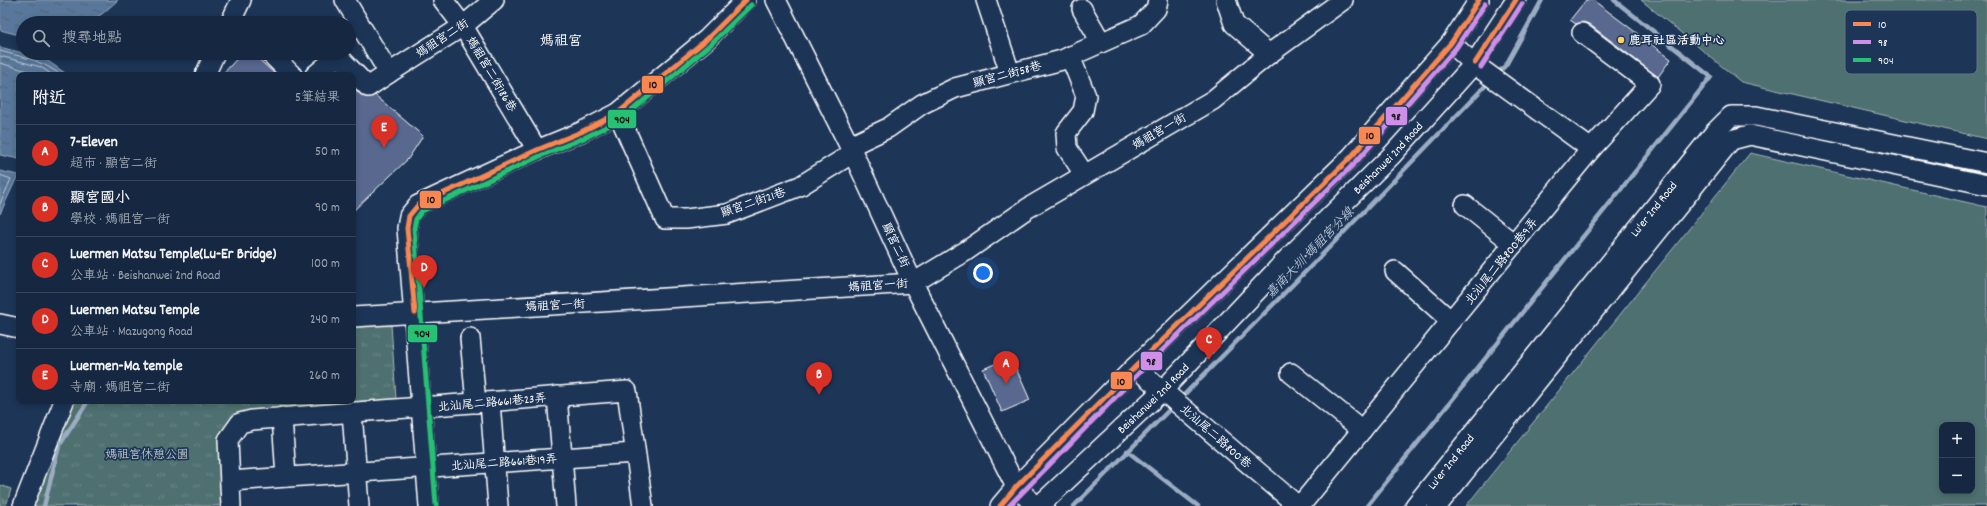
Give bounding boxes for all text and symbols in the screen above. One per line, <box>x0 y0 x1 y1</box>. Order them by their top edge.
legend <box>1845 10 1977 74</box>
search box <box>16 16 356 60</box>
street label: 媽祖宮二街 <box>413 16 473 63</box>
text: 10 <box>1878 18 1886 34</box>
icon: search <box>30 27 52 49</box>
text: 搜尋地點 <box>62 28 122 50</box>
district label: 媽祖宮 <box>540 32 582 52</box>
place label: 鹿耳社區活動中心 <box>1629 33 1725 50</box>
street label: 媽祖宮二街186巷 <box>461 34 520 116</box>
marker: 鹿耳社區活動中心 <box>1616 35 1626 45</box>
text: 98 <box>1878 36 1887 52</box>
text: 904 <box>1878 54 1894 70</box>
street label: 顯宮二街58巷 <box>971 58 1044 93</box>
line badge: 10 <box>641 75 664 94</box>
text: 10 <box>649 78 657 94</box>
text: 附近 <box>32 88 66 112</box>
text: 5筆結果 <box>295 89 340 108</box>
line badge: 98 <box>1385 106 1408 126</box>
line badge: 904 <box>607 109 637 129</box>
street label: 媽祖宮一街 <box>1130 110 1190 155</box>
text: 98 <box>1391 110 1401 126</box>
text: 904 <box>614 113 630 129</box>
pin: E <box>371 115 397 148</box>
street label: Beishanwei 2nd Road <box>1350 119 1428 199</box>
line badge: 10 <box>1358 126 1381 145</box>
text: 10 <box>1366 129 1374 145</box>
text: 7-Eleven <box>70 132 118 154</box>
text: A <box>41 143 49 162</box>
text: 50 m <box>315 143 340 162</box>
text: 超市 · 顯宮二街 <box>70 155 157 174</box>
street label: Lu'er 2nd Road <box>1627 178 1682 241</box>
street label: 顯宮二街21巷 <box>719 184 788 223</box>
text: 顯宮國小 <box>70 188 130 210</box>
line badge: 10 <box>419 190 442 209</box>
text: 10 <box>427 193 435 209</box>
text: B <box>42 199 48 218</box>
text: 90 m <box>315 199 340 218</box>
water label: 嘉南大圳 媽祖宮分線 <box>1262 203 1360 303</box>
text: 學校 · 媽祖宮一街 <box>70 211 170 230</box>
street label: 北汕尾二路800巷9弄 <box>1462 215 1543 309</box>
street label: 顯宮二街 <box>877 220 912 271</box>
text: Luermen Matsu Temple(Lu-Er Bridge) <box>70 244 276 266</box>
text: C <box>42 255 48 274</box>
text: 100 m <box>311 255 340 274</box>
pin: D <box>411 255 437 288</box>
your location <box>973 263 993 283</box>
text: 公車站 · Beishanwei 2nd Road <box>70 267 220 286</box>
street label: 媽祖宮一街 <box>848 276 909 297</box>
street label: 媽祖宮一街 <box>525 296 585 317</box>
text: Luermen Matsu Temple <box>70 300 200 322</box>
text: D <box>42 311 48 330</box>
text: 240 m <box>310 311 340 330</box>
text: 公車站 · Mazugong Road <box>70 323 193 342</box>
line badge: 904 <box>407 324 438 343</box>
text: 904 <box>414 327 430 343</box>
pin: C <box>1196 327 1222 360</box>
pin: A <box>993 351 1019 384</box>
line badge: 98 <box>1140 351 1163 371</box>
text: 98 <box>1146 355 1156 371</box>
text: Luermen-Ma temple <box>70 356 183 378</box>
street label: Beishanwei 2nd Road <box>1114 360 1194 438</box>
pin: B <box>806 362 832 395</box>
text: E <box>42 367 48 386</box>
text: 260 m <box>309 367 340 386</box>
line badge: 10 <box>1110 371 1133 390</box>
text: 10 <box>1117 375 1125 391</box>
text: 寺廟 · 媽祖宮二街 <box>70 379 170 398</box>
street label: 北汕尾二路661巷23弄 <box>437 390 547 417</box>
street label: 北汕尾二路800巷 <box>1176 401 1255 473</box>
map controls <box>1939 422 1975 494</box>
button: + <box>1939 422 1975 458</box>
street label: Lu'er 2nd Road <box>1424 431 1479 494</box>
park label: 媽祖宮休憩公園 <box>105 447 189 464</box>
street label: 北汕尾二路661巷19弄 <box>450 451 558 476</box>
button: − <box>1939 458 1975 494</box>

